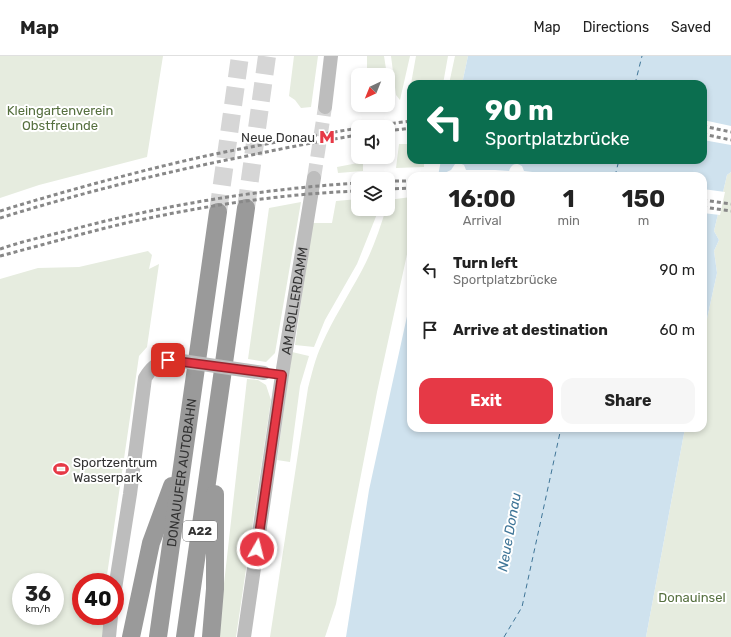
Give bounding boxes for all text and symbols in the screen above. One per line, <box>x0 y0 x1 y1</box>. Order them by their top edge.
text: Map <box>20 16 59 39</box>
text: Map <box>534 19 561 36</box>
text: Directions <box>583 19 649 36</box>
text: Saved <box>671 19 711 36</box>
north arrow <box>351 68 395 112</box>
map controls <box>351 68 395 216</box>
text: 90 m <box>485 94 554 127</box>
icon: left <box>419 96 471 148</box>
park label: Kleingartenverein Obstfreunde <box>7 103 113 133</box>
button: sound <box>351 120 395 164</box>
metro station icon: Neue Donau <box>318 128 336 146</box>
text: Sportplatzbrücke <box>485 128 630 150</box>
place label: Neue Donau <box>241 130 315 145</box>
button: layers <box>351 172 395 216</box>
text: 16:00 <box>449 185 516 213</box>
text: 1 <box>563 185 575 213</box>
text: 150 <box>622 185 665 213</box>
text: Arrival <box>463 213 502 228</box>
text: min <box>557 213 580 228</box>
text: m <box>638 213 649 228</box>
street label: AM ROLLERDAMM <box>278 246 311 356</box>
text: Turn left <box>453 254 518 272</box>
icon: left <box>419 259 441 281</box>
text: 90 m <box>660 261 695 279</box>
text: Sportplatzbrücke <box>453 272 557 287</box>
icon: arrive <box>419 319 441 341</box>
text: Arrive at destination <box>453 321 608 339</box>
text: 60 m <box>659 321 695 339</box>
pin <box>151 343 185 377</box>
icon: arrive <box>157 349 179 371</box>
button: Exit <box>419 378 553 424</box>
button: Share <box>561 378 695 424</box>
street label: DONAUUFER AUTOBAHN <box>164 397 200 548</box>
place label: Sportzentrum Wasserpark <box>73 455 157 485</box>
sports icon: Sportzentrum Wasserpark <box>52 460 70 478</box>
water label: Neue Donau <box>494 491 525 573</box>
road number: A22 <box>183 521 217 541</box>
position arrow <box>236 528 278 570</box>
speed limit sign: 40 <box>72 573 124 625</box>
text: 36 <box>25 582 51 606</box>
park label: Donauinsel <box>658 590 726 605</box>
text: km/h <box>26 603 50 615</box>

